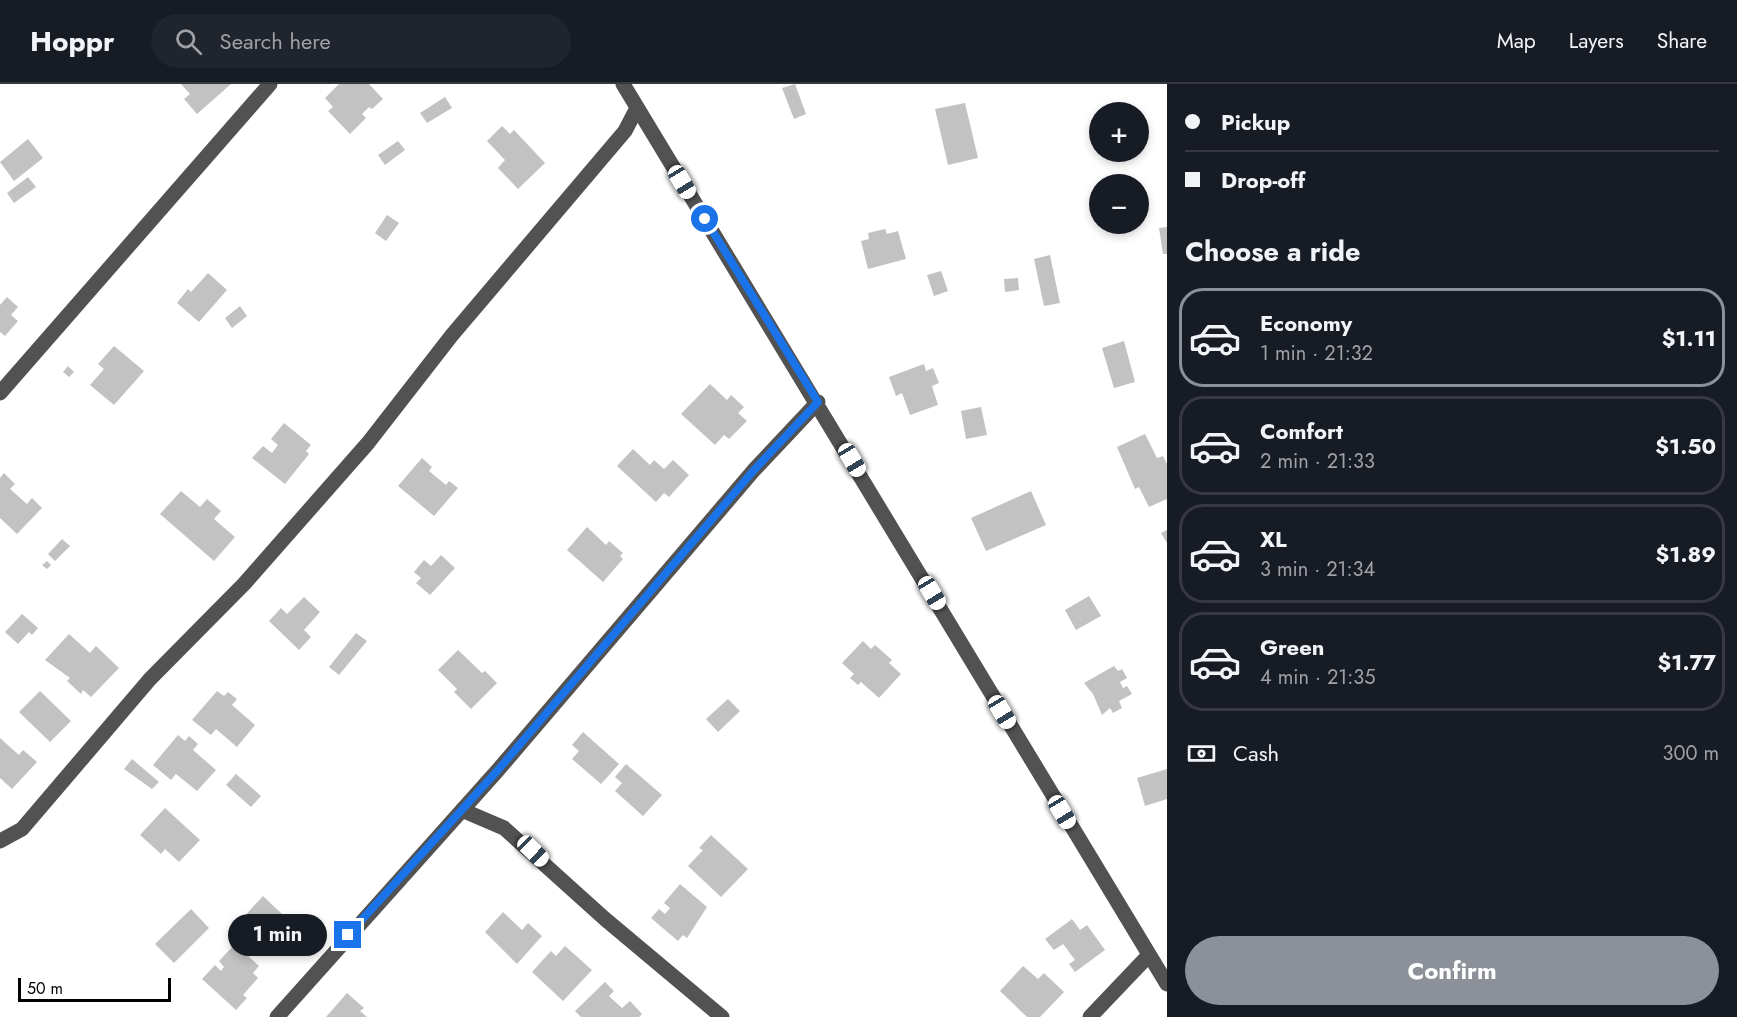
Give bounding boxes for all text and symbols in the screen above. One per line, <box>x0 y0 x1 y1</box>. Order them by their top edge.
search box <box>151 14 571 68</box>
text: Hoppr <box>30 21 115 62</box>
icon: search <box>172 25 205 58</box>
text: Search here <box>220 25 331 57</box>
text: Map <box>1497 26 1536 56</box>
text: Layers <box>1569 26 1624 56</box>
text: Share <box>1657 26 1707 56</box>
map controls <box>1089 102 1149 234</box>
button: + <box>1089 102 1149 162</box>
text: Pickup <box>1221 106 1290 138</box>
car <box>665 162 699 202</box>
text: Drop-off <box>1221 164 1305 196</box>
button: − <box>1089 174 1149 234</box>
route start <box>691 205 718 232</box>
text: Choose a ride <box>1185 232 1360 271</box>
text: Economy <box>1260 307 1352 339</box>
icon: car <box>1188 311 1242 365</box>
text: $1.11 <box>1662 322 1716 354</box>
text: 1 min · 21:32 <box>1260 339 1373 368</box>
text: Comfort <box>1260 415 1343 447</box>
icon: car <box>1188 419 1242 473</box>
text: $1.50 <box>1655 430 1716 462</box>
car <box>835 440 869 480</box>
text: 2 min · 21:33 <box>1260 447 1375 476</box>
text: XL <box>1260 523 1287 555</box>
icon: car <box>1188 527 1242 581</box>
text: $1.89 <box>1656 538 1716 570</box>
text: 3 min · 21:34 <box>1260 555 1375 584</box>
car <box>915 573 949 613</box>
text: Green <box>1260 631 1324 663</box>
icon: car <box>1188 635 1242 689</box>
text: $1.77 <box>1658 646 1716 678</box>
text: 4 min · 21:35 <box>1260 663 1376 692</box>
car <box>985 692 1019 732</box>
icon: cash <box>1185 737 1218 770</box>
text: Cash <box>1233 737 1279 769</box>
text: 300 m <box>1662 739 1719 768</box>
car <box>1045 792 1079 832</box>
car <box>514 832 552 870</box>
callout: 1 min <box>228 914 327 956</box>
text: 1 min <box>253 920 302 949</box>
route end <box>334 921 361 948</box>
button: Confirm <box>1185 936 1719 1005</box>
scale bar <box>18 975 171 1002</box>
text: 50 m <box>27 977 63 1000</box>

